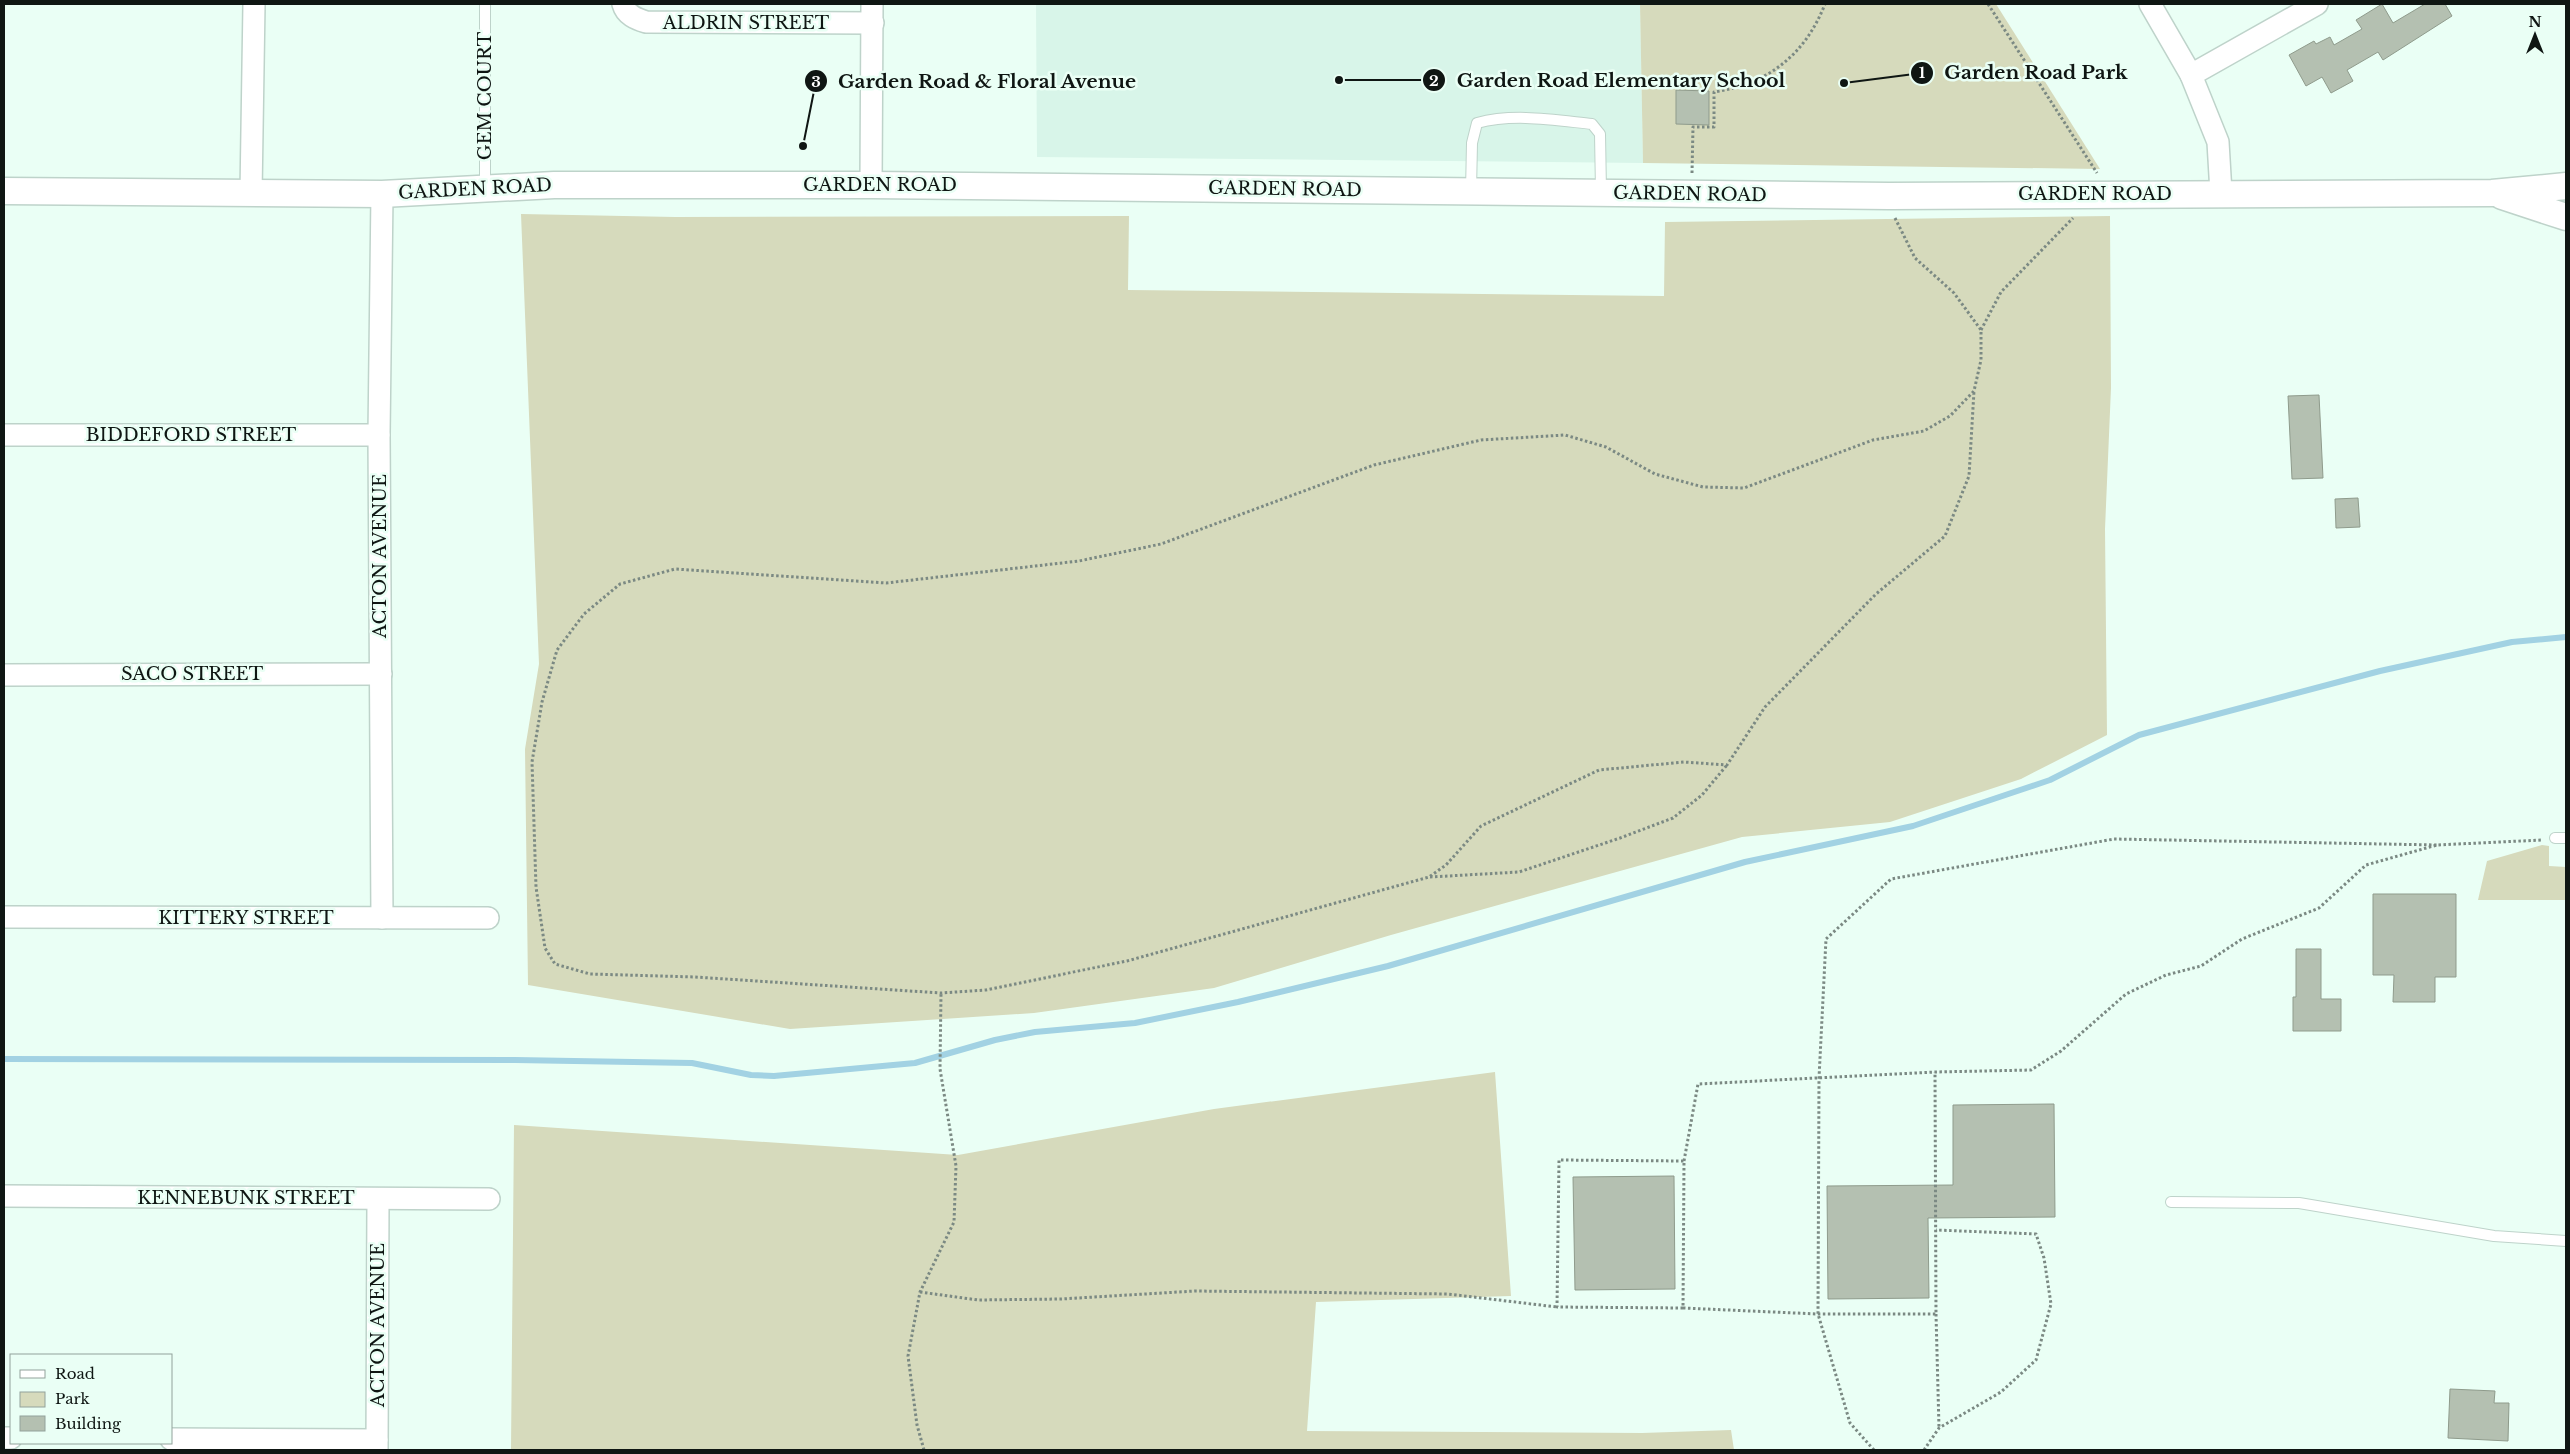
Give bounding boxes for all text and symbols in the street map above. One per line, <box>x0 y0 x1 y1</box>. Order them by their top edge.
north arrow <box>2510 10 2560 60</box>
street label: ALDRIN STREET <box>662 12 830 34</box>
text: N <box>2528 13 2542 31</box>
street label: GEM COURT <box>474 31 496 160</box>
callout: Garden Road Park <box>1909 56 2138 90</box>
text: Garden Road Park <box>1944 61 2128 84</box>
callout: Garden Road Elementary School <box>1422 63 1796 97</box>
text: 1 <box>1919 63 1926 82</box>
callout: Garden Road & Floral Avenue <box>803 64 1147 98</box>
text: Garden Road Elementary School <box>1457 69 1785 92</box>
text: Garden Road & Floral Avenue <box>838 70 1136 93</box>
text: 2 <box>1429 71 1439 90</box>
text: 3 <box>811 72 821 91</box>
street label: GARDEN ROAD <box>398 174 552 204</box>
street label: GARDEN ROAD <box>803 174 957 196</box>
street label: GARDEN ROAD <box>1208 177 1362 201</box>
street label: GARDEN ROAD <box>1613 182 1767 206</box>
street label: GARDEN ROAD <box>2018 183 2172 205</box>
street label: BIDDEFORD STREET <box>86 424 297 446</box>
street label: ACTON AVENUE <box>369 474 391 639</box>
street label: SACO STREET <box>121 663 264 685</box>
street label: KITTERY STREET <box>158 907 334 929</box>
street label: KENNEBUNK STREET <box>137 1187 355 1209</box>
street label: ACTON AVENUE <box>367 1243 389 1408</box>
legend <box>10 1354 172 1444</box>
text: Road <box>55 1364 95 1383</box>
text: Park <box>55 1389 91 1408</box>
text: Building <box>55 1414 122 1433</box>

